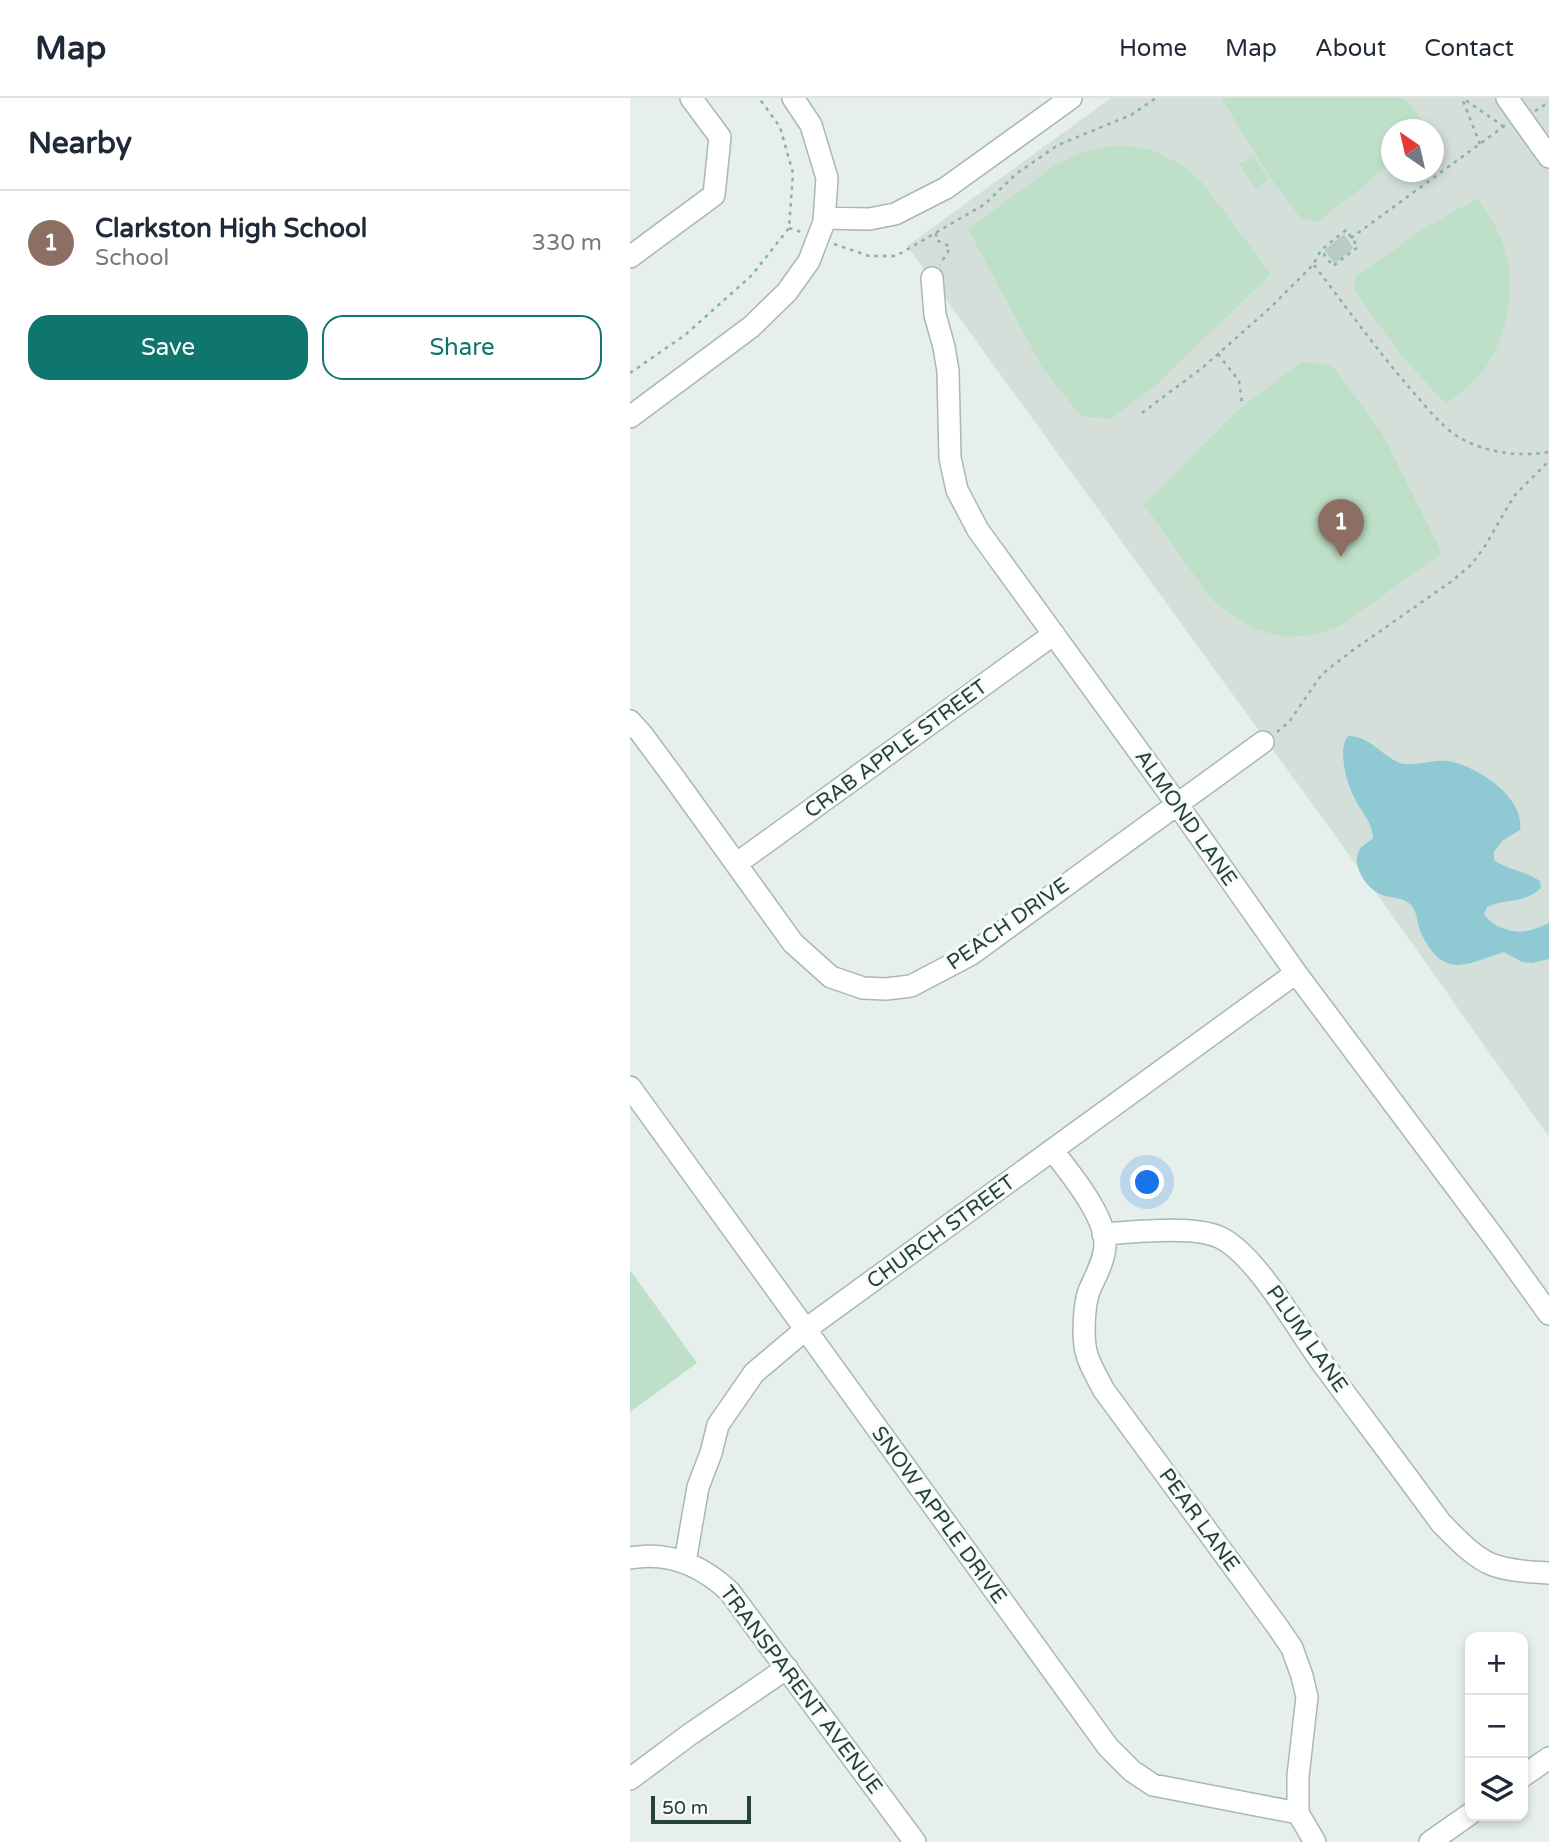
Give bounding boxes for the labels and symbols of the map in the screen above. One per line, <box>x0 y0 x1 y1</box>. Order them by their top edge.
north arrow <box>1381 119 1444 182</box>
pin: 1 <box>1318 499 1364 557</box>
street label: CRAB APPLE STREET <box>800 674 992 824</box>
street label: ALMOND LANE <box>1130 745 1242 891</box>
street label: PEACH DRIVE <box>942 873 1074 975</box>
your location <box>1130 1165 1164 1199</box>
street label: CHURCH STREET <box>862 1170 1020 1294</box>
street label: PLUM LANE <box>1261 1281 1353 1397</box>
street label: SNOW APPLE DRIVE <box>866 1421 1012 1609</box>
street label: PEAR LANE <box>1153 1464 1245 1576</box>
street label: TRANSPARENT AVENUE <box>714 1581 888 1799</box>
scale bar <box>651 1793 751 1825</box>

